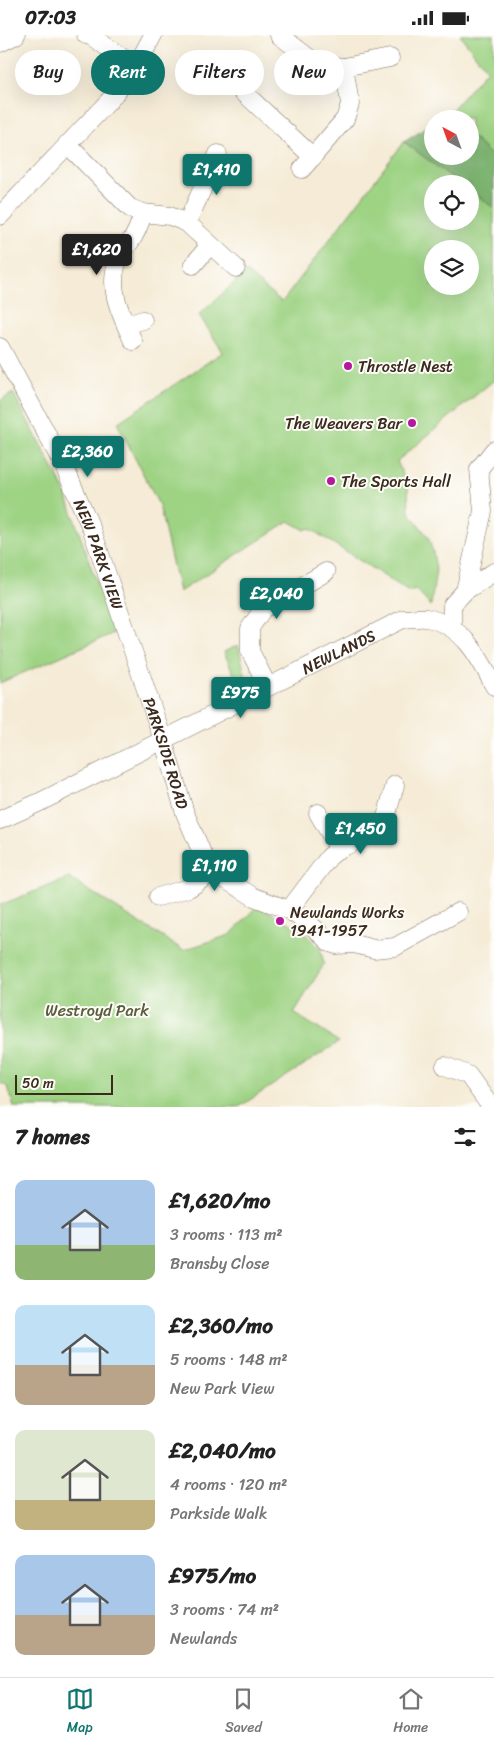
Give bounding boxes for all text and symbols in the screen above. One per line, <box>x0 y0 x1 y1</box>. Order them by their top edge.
text: 07:03 <box>25 1 76 34</box>
chip: Buy <box>15 50 81 95</box>
chip: Rent <box>91 50 165 95</box>
chip: Filters <box>175 50 264 95</box>
chip: New <box>274 50 344 95</box>
north arrow <box>424 110 479 165</box>
map controls <box>424 110 479 295</box>
pin: £1,410 <box>176 154 258 196</box>
text: £1,410 <box>194 155 240 184</box>
button: locate <box>424 175 479 230</box>
pin: £1,620 <box>56 233 138 276</box>
text: £1,620 <box>73 235 121 264</box>
button: layers <box>424 240 479 295</box>
place label: Throstle Nest <box>358 352 453 381</box>
marker: Throstle Nest <box>342 360 354 372</box>
place label: The Weavers Bar <box>285 409 403 438</box>
marker: The Weavers Bar <box>406 417 418 429</box>
pin: £2,360 <box>47 435 129 478</box>
text: £2,360 <box>63 437 113 466</box>
place label: The Sports Hall <box>341 467 451 496</box>
marker: The Sports Hall <box>325 475 337 487</box>
street label: NEW PARK VIEW <box>65 494 132 614</box>
pin: £2,040 <box>236 577 318 620</box>
text: £2,040 <box>251 579 303 608</box>
street label: NEWLANDS <box>297 621 381 683</box>
pin: £975 <box>211 677 271 719</box>
text: £975 <box>222 678 260 707</box>
street label: PARKSIDE ROAD <box>135 693 197 813</box>
pin: £1,450 <box>320 813 402 855</box>
text: £1,450 <box>336 814 386 843</box>
pin: £1,110 <box>174 849 256 892</box>
text: £1,110 <box>193 851 237 880</box>
place label: Newlands Works 1941-1957 <box>290 898 405 945</box>
marker: Newlands Works 1941-1957 <box>274 915 286 927</box>
park label: Westroyd Park <box>45 996 149 1025</box>
text: 50 m <box>22 1071 54 1096</box>
scale bar <box>15 1072 112 1095</box>
text: 7 homes <box>15 1118 90 1156</box>
icon: filters <box>451 1123 479 1151</box>
text: £1,620/mo <box>170 1182 270 1220</box>
icon: home <box>55 1200 115 1260</box>
text: 3 rooms · 113 m² <box>170 1220 282 1249</box>
text: Bransby Close <box>170 1249 269 1278</box>
text: £2,360/mo <box>170 1307 273 1345</box>
icon: home <box>55 1325 115 1385</box>
text: 5 rooms · 148 m² <box>170 1345 287 1374</box>
text: New Park View <box>170 1374 274 1403</box>
text: £2,040/mo <box>170 1432 276 1470</box>
icon: home <box>55 1450 115 1510</box>
text: 4 rooms · 120 m² <box>170 1470 287 1499</box>
text: Parkside Walk <box>170 1499 268 1528</box>
text: £975/mo <box>170 1557 256 1595</box>
icon: home <box>55 1575 115 1635</box>
text: 3 rooms · 74 m² <box>170 1595 279 1624</box>
text: Newlands <box>170 1624 237 1653</box>
tab: Map <box>66 1685 94 1740</box>
tab: Saved <box>225 1685 262 1740</box>
tab: Home <box>393 1685 428 1740</box>

